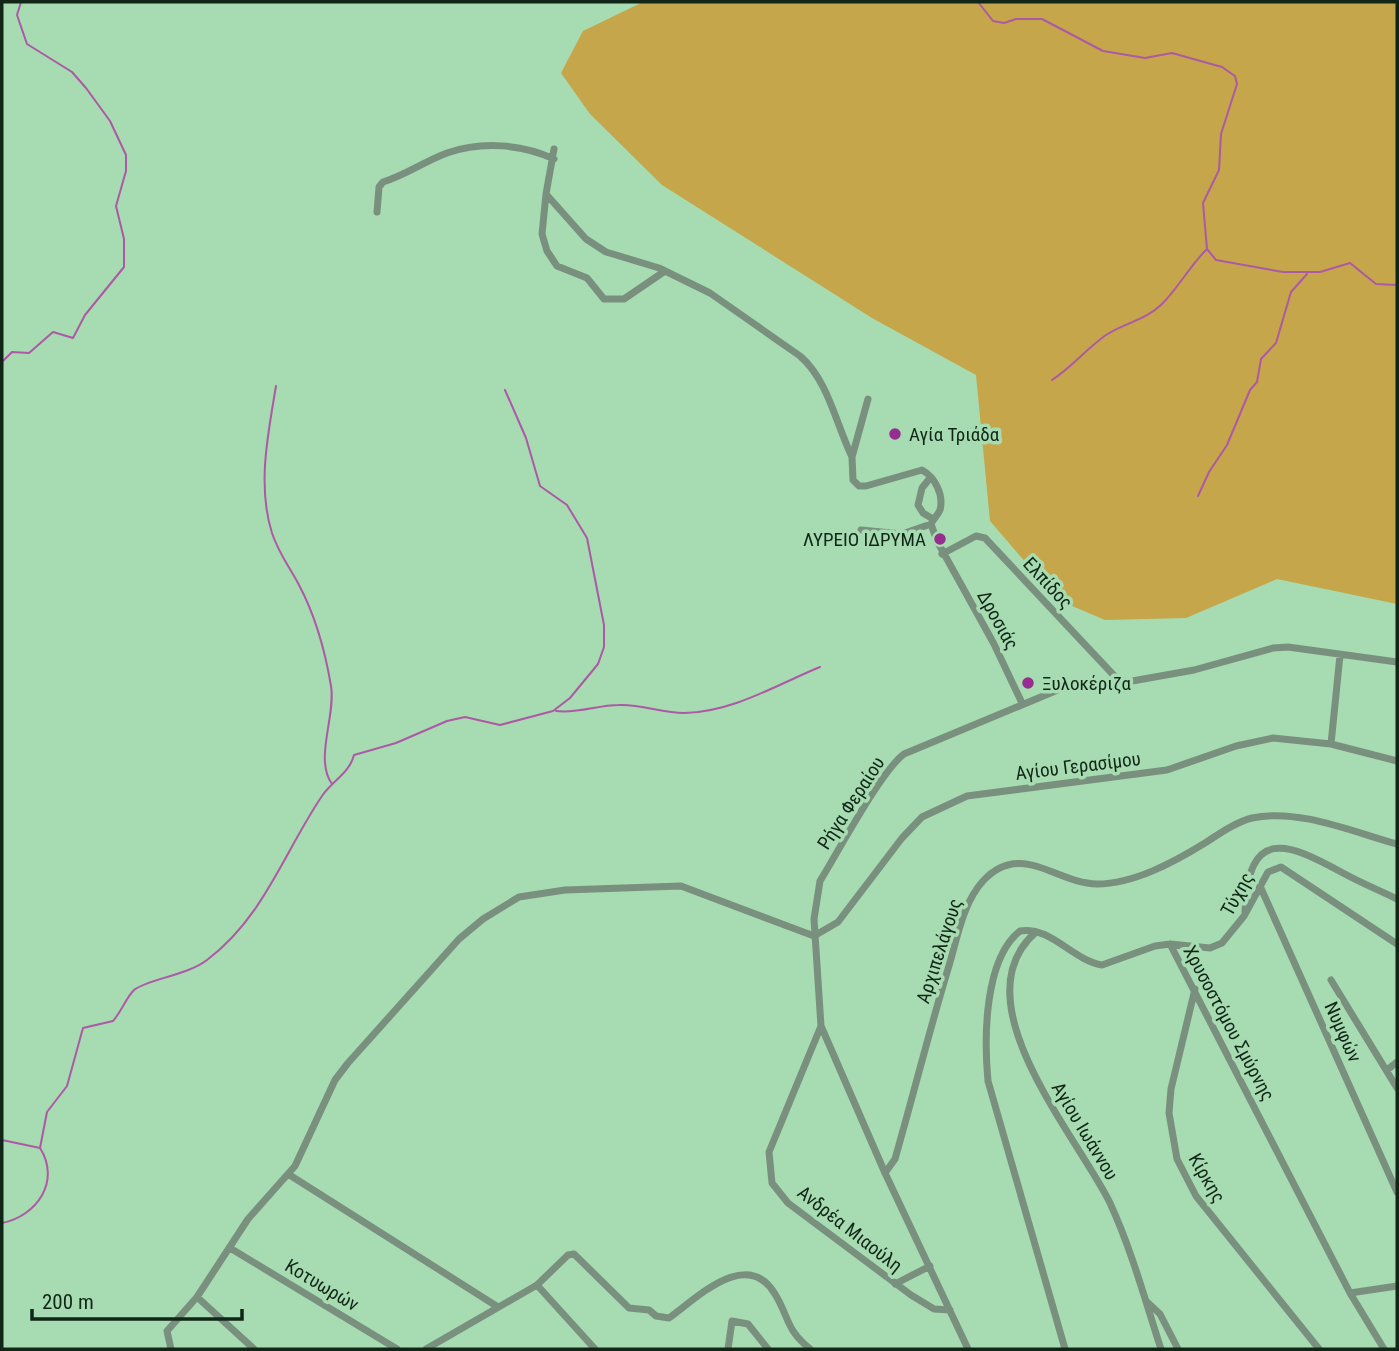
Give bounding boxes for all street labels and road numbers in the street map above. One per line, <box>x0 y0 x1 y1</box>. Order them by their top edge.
street label: Ελπίδος <box>1018 552 1078 614</box>
street label: Δροσιάς <box>972 586 1024 654</box>
street label: Αγίου Γερασίμου <box>1014 747 1142 785</box>
street label: Ρήγα Φεραίου <box>812 752 890 854</box>
street label: Τύχης <box>1216 868 1258 920</box>
street label: Αρχιπελάγους <box>911 896 967 1006</box>
street label: Χρυσοστόμου Σμύρνης <box>1178 941 1280 1105</box>
street label: Νυμφών <box>1320 998 1366 1066</box>
street label: Αγίου Ιωάννου <box>1047 1078 1123 1184</box>
street label: Κίρκης <box>1184 1149 1230 1207</box>
street label: Ανδρέα Μιαούλη <box>793 1181 907 1277</box>
street label: Κοτυωρών <box>281 1254 363 1316</box>

